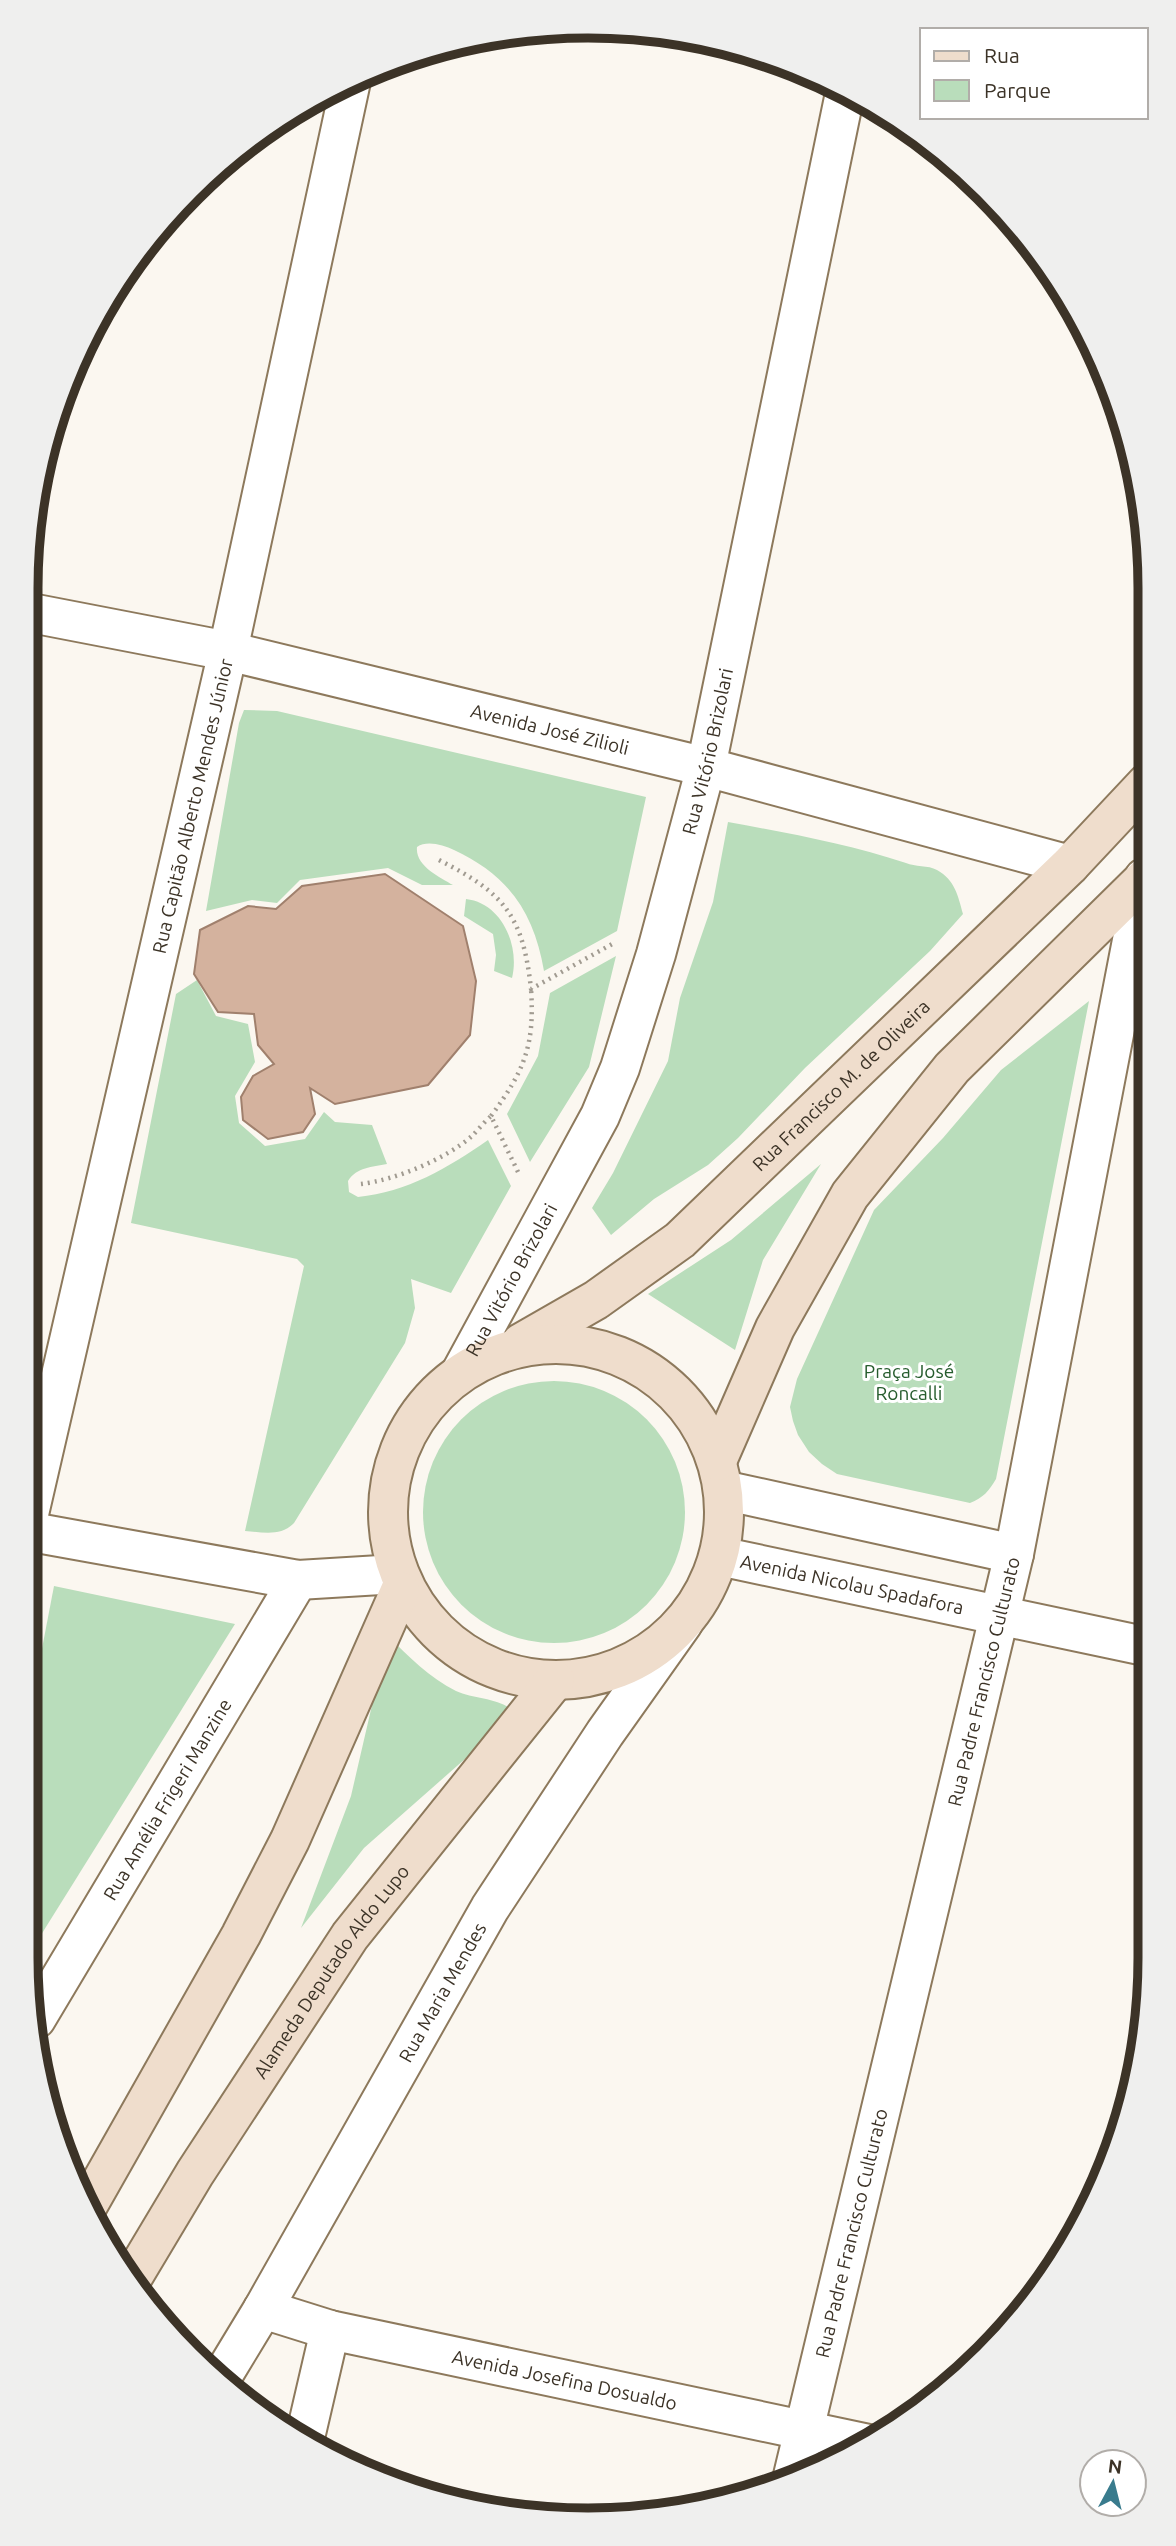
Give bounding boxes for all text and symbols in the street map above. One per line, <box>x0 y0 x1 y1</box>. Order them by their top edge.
legend <box>920 28 1148 119</box>
text: Rua <box>984 43 1020 67</box>
text: Parque <box>984 78 1051 102</box>
street label: Rua Capitão Alberto Mendes Júnior <box>148 656 237 956</box>
street label: Rua Vitório Brizolari <box>677 666 737 837</box>
street label: Avenida José Zilioli <box>469 699 631 759</box>
street label: Rua Francisco M. de Oliveira <box>748 995 934 1175</box>
street label: Rua Vitório Brizolari <box>461 1200 561 1360</box>
park label: Praça José Roncalli <box>864 1360 954 1404</box>
street label: Avenida Nicolau Spadafora <box>738 1550 966 1619</box>
street label: Rua Padre Francisco Culturato <box>943 1555 1024 1809</box>
street label: Rua Amélia Frigeri Manzine <box>99 1694 236 1904</box>
street label: Alameda Deputado Aldo Lupo <box>249 1860 414 2082</box>
street label: Rua Maria Mendes <box>394 1919 490 2066</box>
street label: Rua Padre Francisco Culturato <box>811 2106 892 2360</box>
street label: Avenida Josefina Dosualdo <box>450 2345 679 2414</box>
north arrow <box>1078 2448 1148 2518</box>
text: N <box>1107 2454 1123 2478</box>

